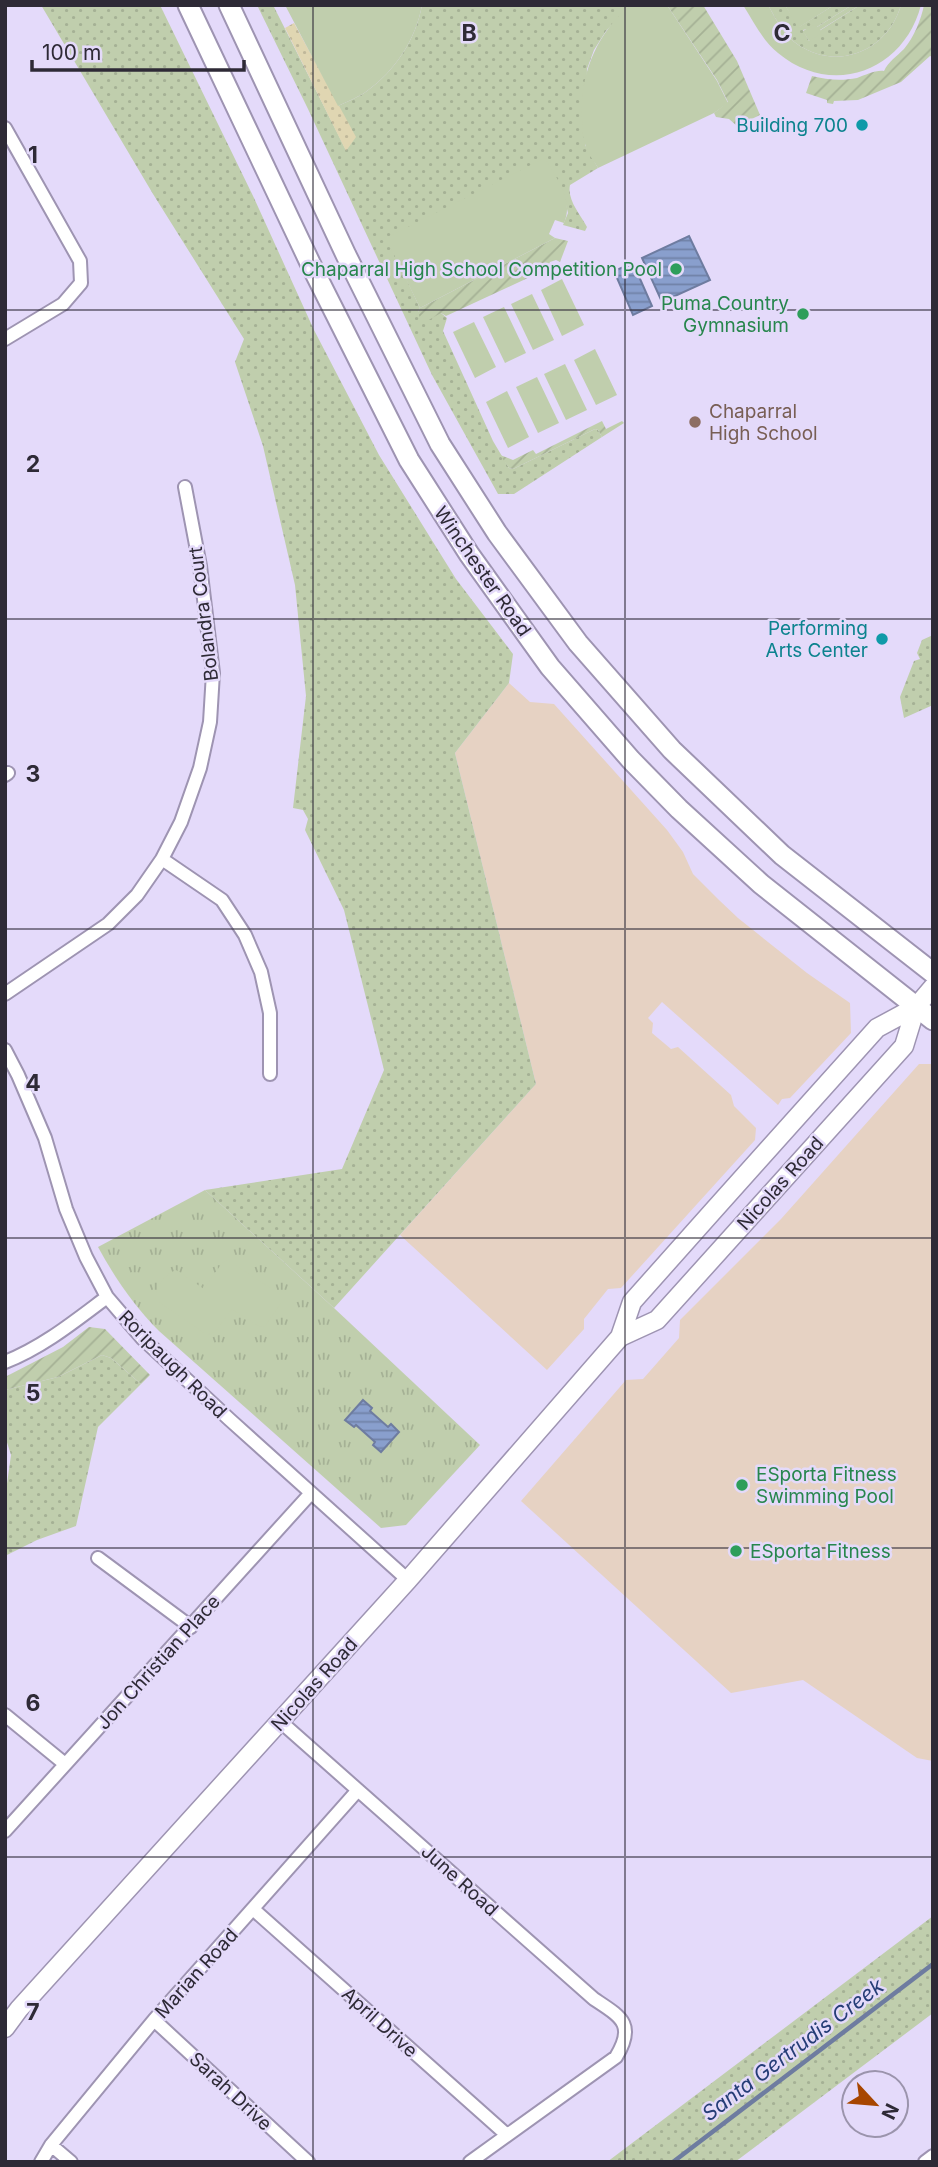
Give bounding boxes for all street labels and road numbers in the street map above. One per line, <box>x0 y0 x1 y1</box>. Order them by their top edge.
street label: Winchester Road <box>429 502 536 641</box>
street label: Bolandra Court <box>184 545 223 682</box>
street label: Nicolas Road <box>732 1132 828 1235</box>
street label: Roripaugh Road <box>114 1306 231 1423</box>
street label: Jon Christian Place <box>92 1590 225 1734</box>
street label: Nicolas Road <box>266 1633 362 1736</box>
street label: June Road <box>416 1840 503 1921</box>
street label: Marian Road <box>150 1924 243 2023</box>
street label: April Drive <box>337 1982 422 2062</box>
street label: Sarah Drive <box>185 2047 277 2135</box>

